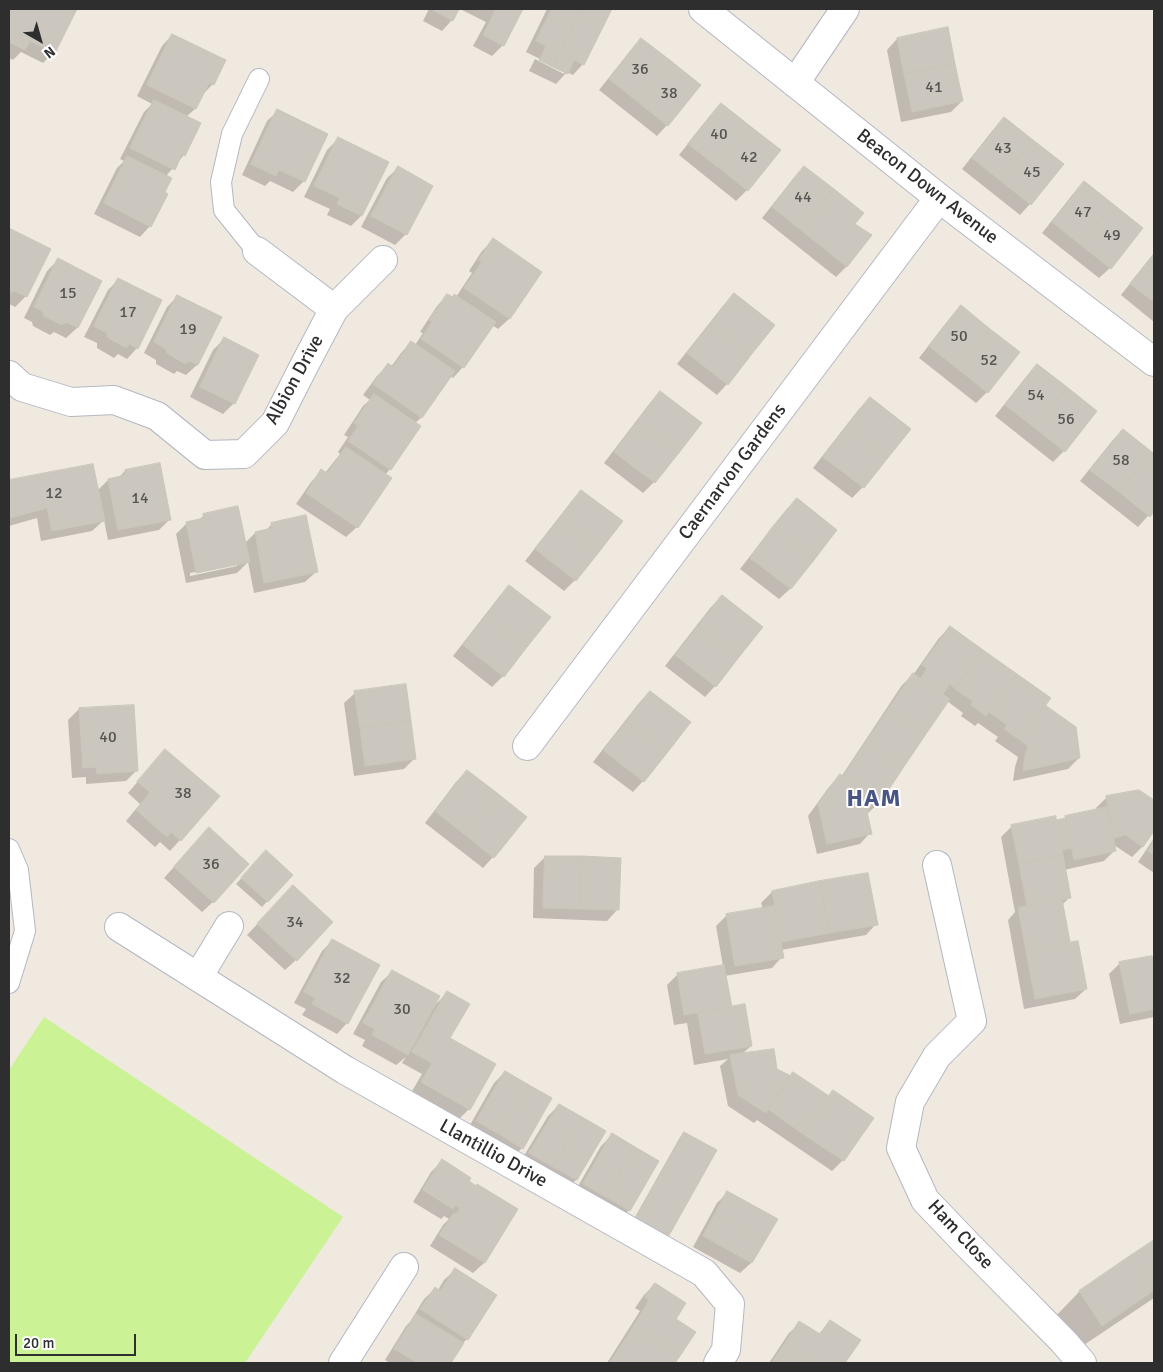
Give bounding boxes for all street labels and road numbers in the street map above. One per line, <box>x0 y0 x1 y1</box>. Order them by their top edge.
street label: Beacon Down Avenue <box>852 125 1002 249</box>
street label: Albion Drive <box>261 331 329 429</box>
street label: Caernarvon Gardens <box>674 399 792 545</box>
street label: Llantillio Drive <box>435 1115 551 1193</box>
street label: Ham Close <box>922 1196 998 1274</box>

